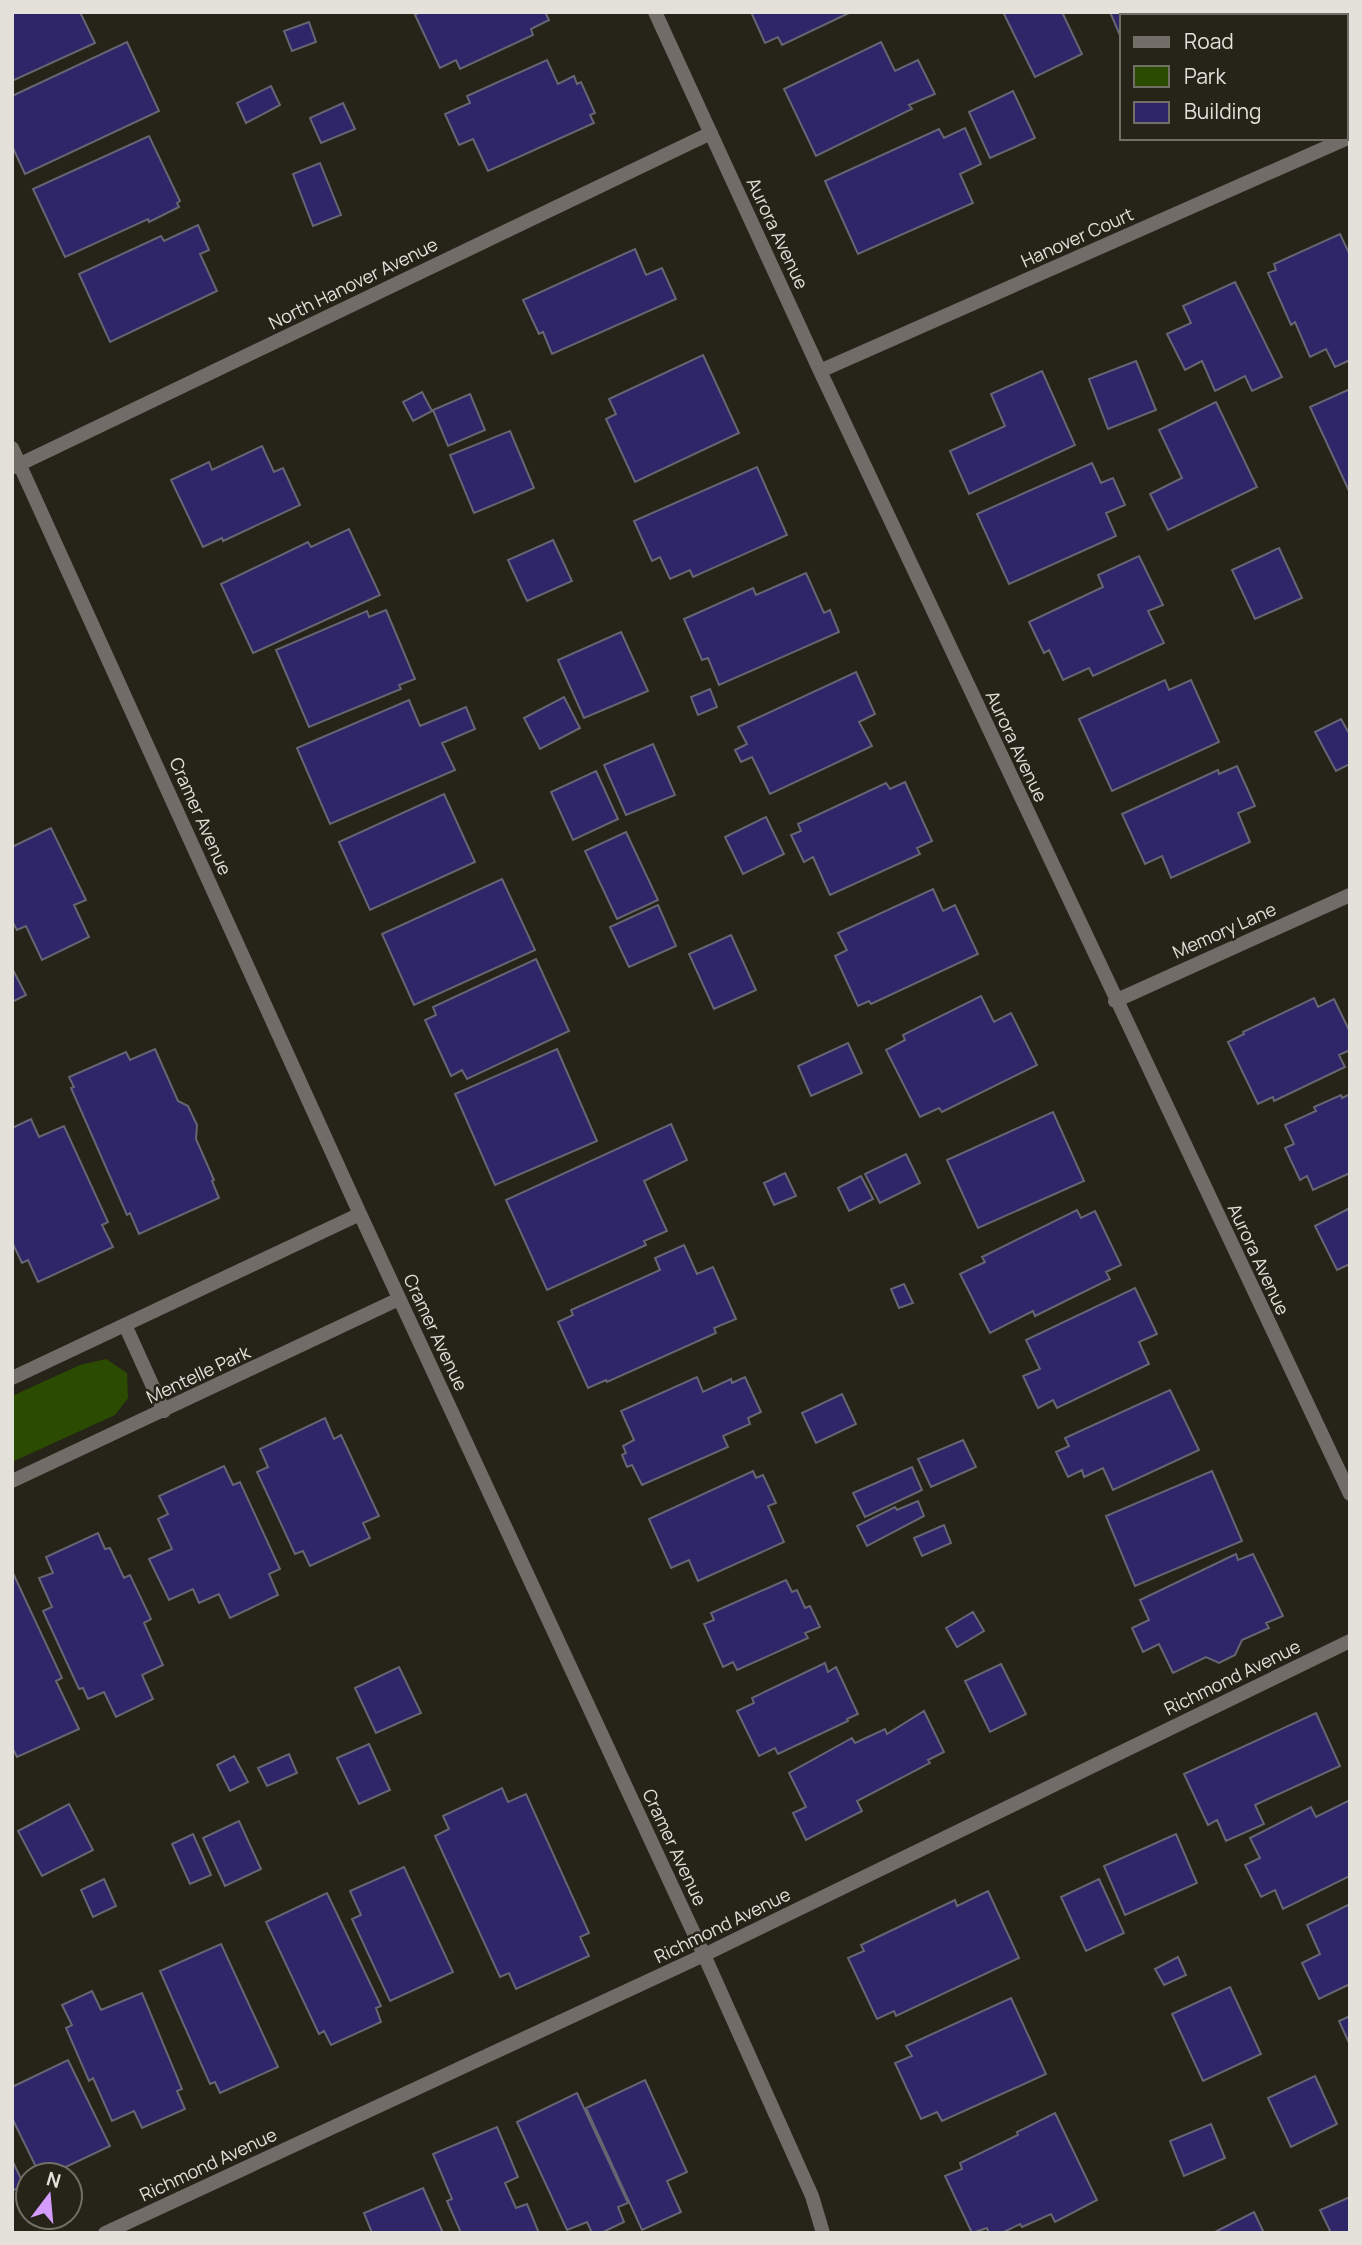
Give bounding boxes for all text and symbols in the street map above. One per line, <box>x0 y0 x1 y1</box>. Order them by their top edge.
legend <box>1120 14 1348 140</box>
text: Road <box>1184 27 1234 55</box>
text: Park <box>1184 62 1226 90</box>
text: Building <box>1184 97 1261 125</box>
street label: Aurora Avenue <box>742 173 814 293</box>
street label: Hanover Court <box>1017 202 1137 272</box>
street label: North Hanover Avenue <box>265 232 441 334</box>
street label: Aurora Avenue <box>981 686 1053 806</box>
street label: Cramer Avenue <box>164 753 238 879</box>
street label: Memory Lane <box>1168 896 1280 964</box>
street label: Aurora Avenue <box>1223 1199 1295 1319</box>
street label: Cramer Avenue <box>398 1270 474 1394</box>
street label: Mentelle Park <box>142 1339 255 1409</box>
street label: Richmond Avenue <box>1160 1634 1304 1720</box>
street label: Cramer Avenue <box>637 1785 713 1909</box>
street label: Richmond Avenue <box>650 1882 794 1968</box>
street label: Richmond Avenue <box>136 2122 280 2206</box>
north arrow <box>14 2161 84 2231</box>
text: N <box>44 2165 64 2194</box>

